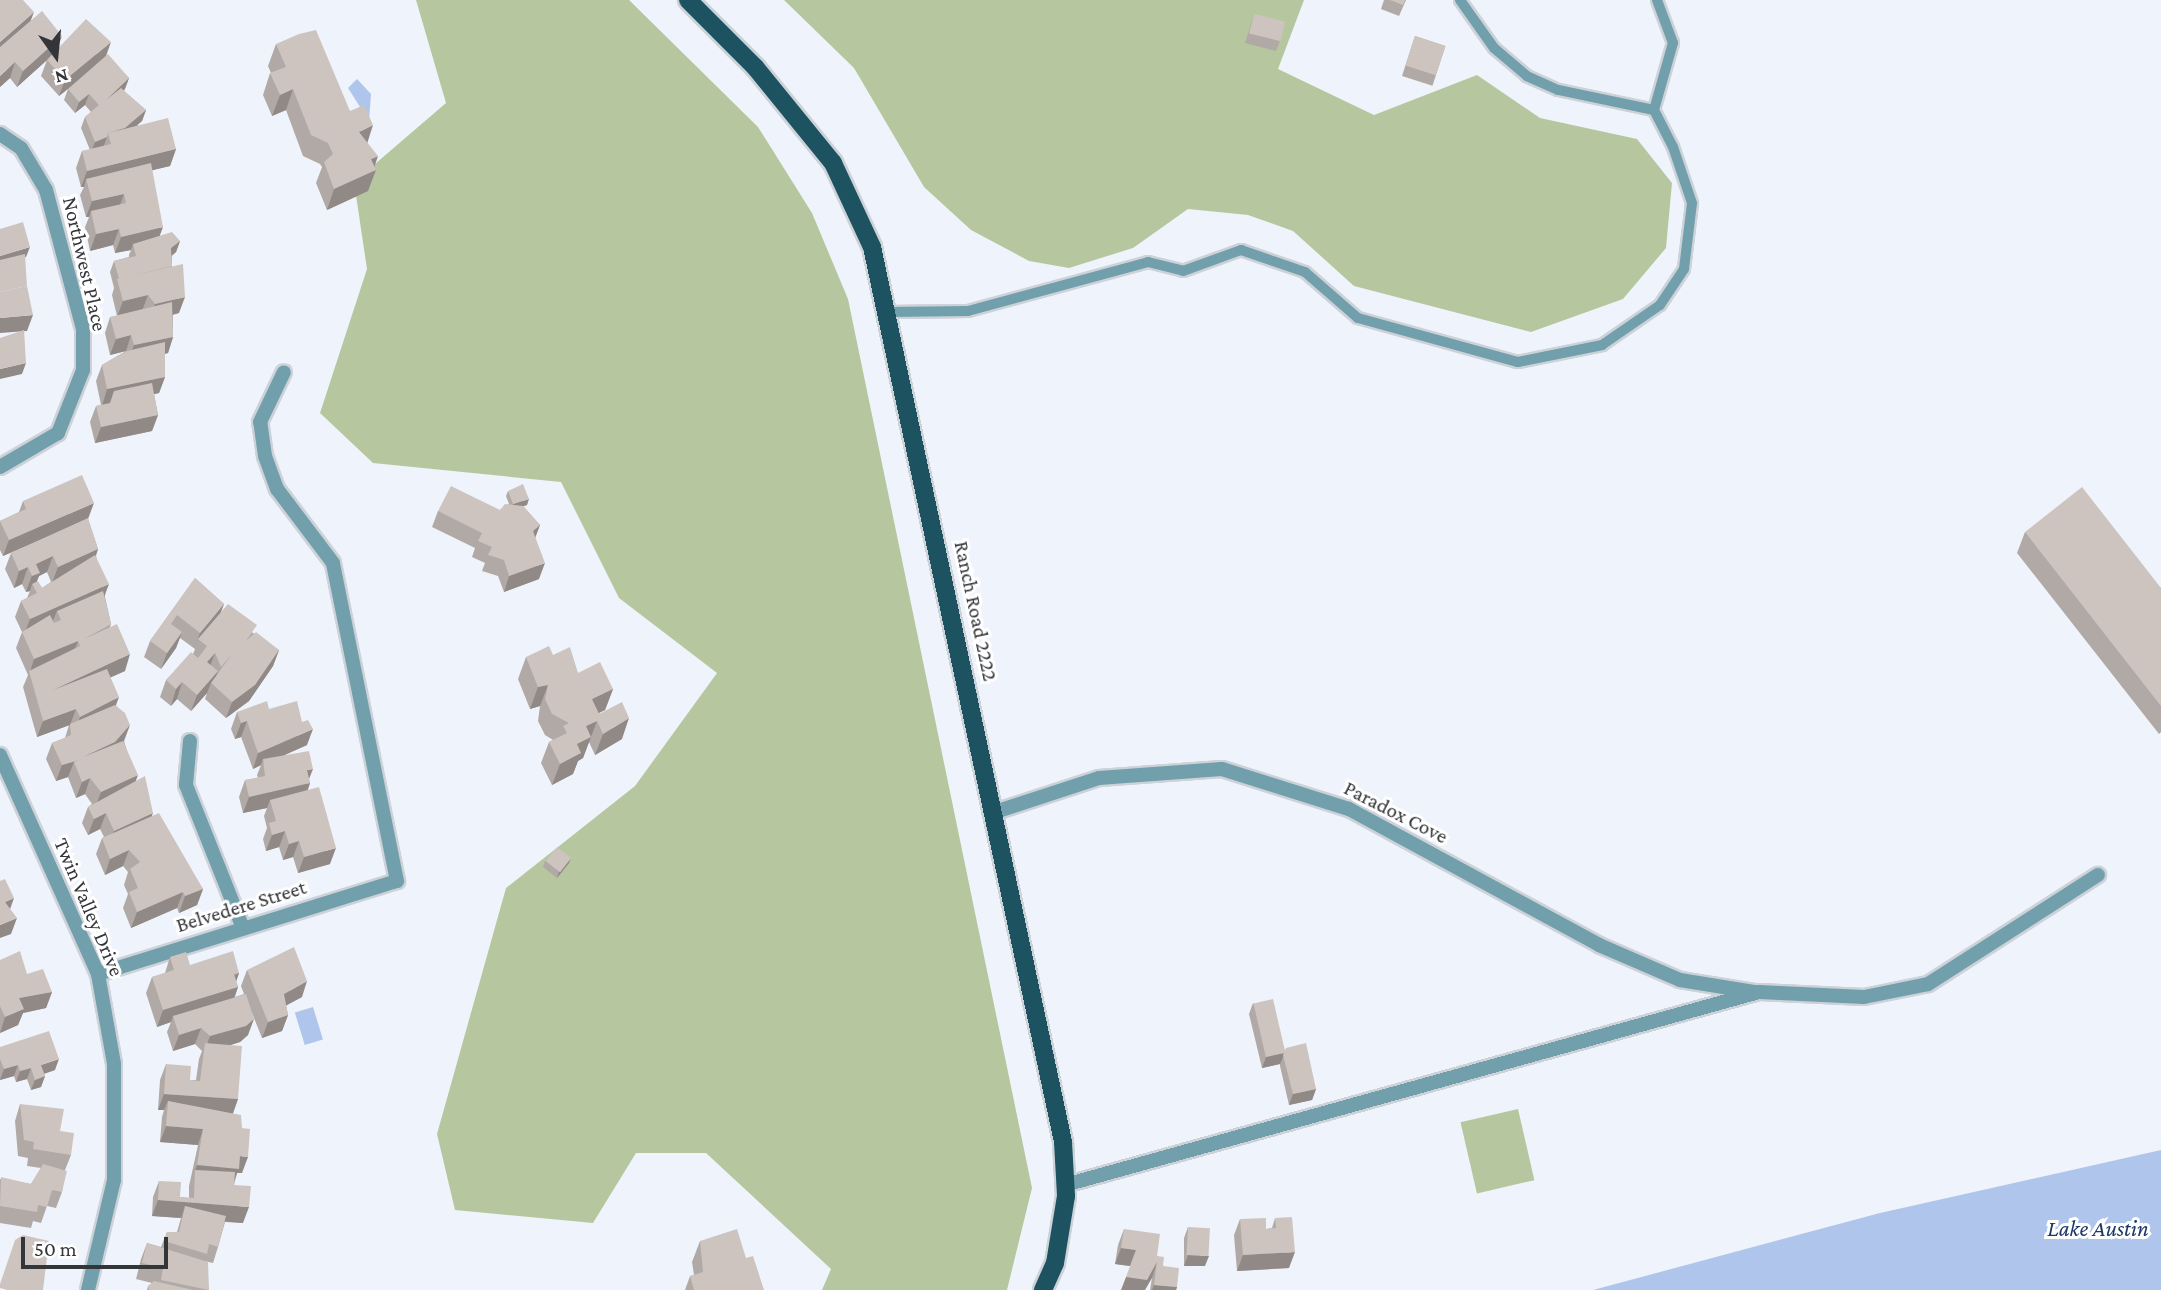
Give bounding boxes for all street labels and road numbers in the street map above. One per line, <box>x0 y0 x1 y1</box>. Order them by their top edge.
street label: Northwest Place <box>57 194 113 334</box>
street label: Ranch Road 2222 <box>949 539 1003 683</box>
street label: Paradox Cove <box>1340 775 1452 849</box>
street label: Twin Valley Drive <box>49 834 129 980</box>
street label: Belvedere Street <box>173 874 309 938</box>

